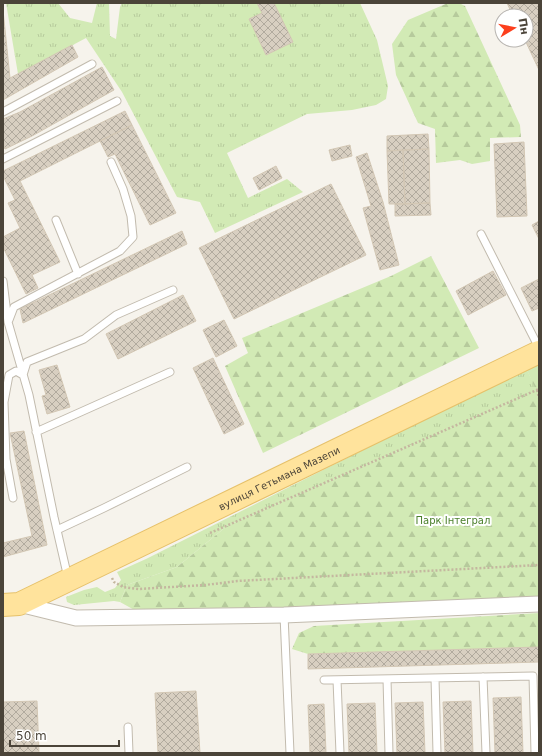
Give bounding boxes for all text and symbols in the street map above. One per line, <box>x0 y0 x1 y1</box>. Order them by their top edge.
north arrow <box>494 8 534 48</box>
text: Пн <box>515 17 531 36</box>
street label: вулиця Гетьмана Мазепи <box>217 444 342 513</box>
park label: Парк Інтеграл <box>416 515 490 526</box>
scale bar <box>10 722 119 748</box>
text: 50 m <box>16 729 47 743</box>

